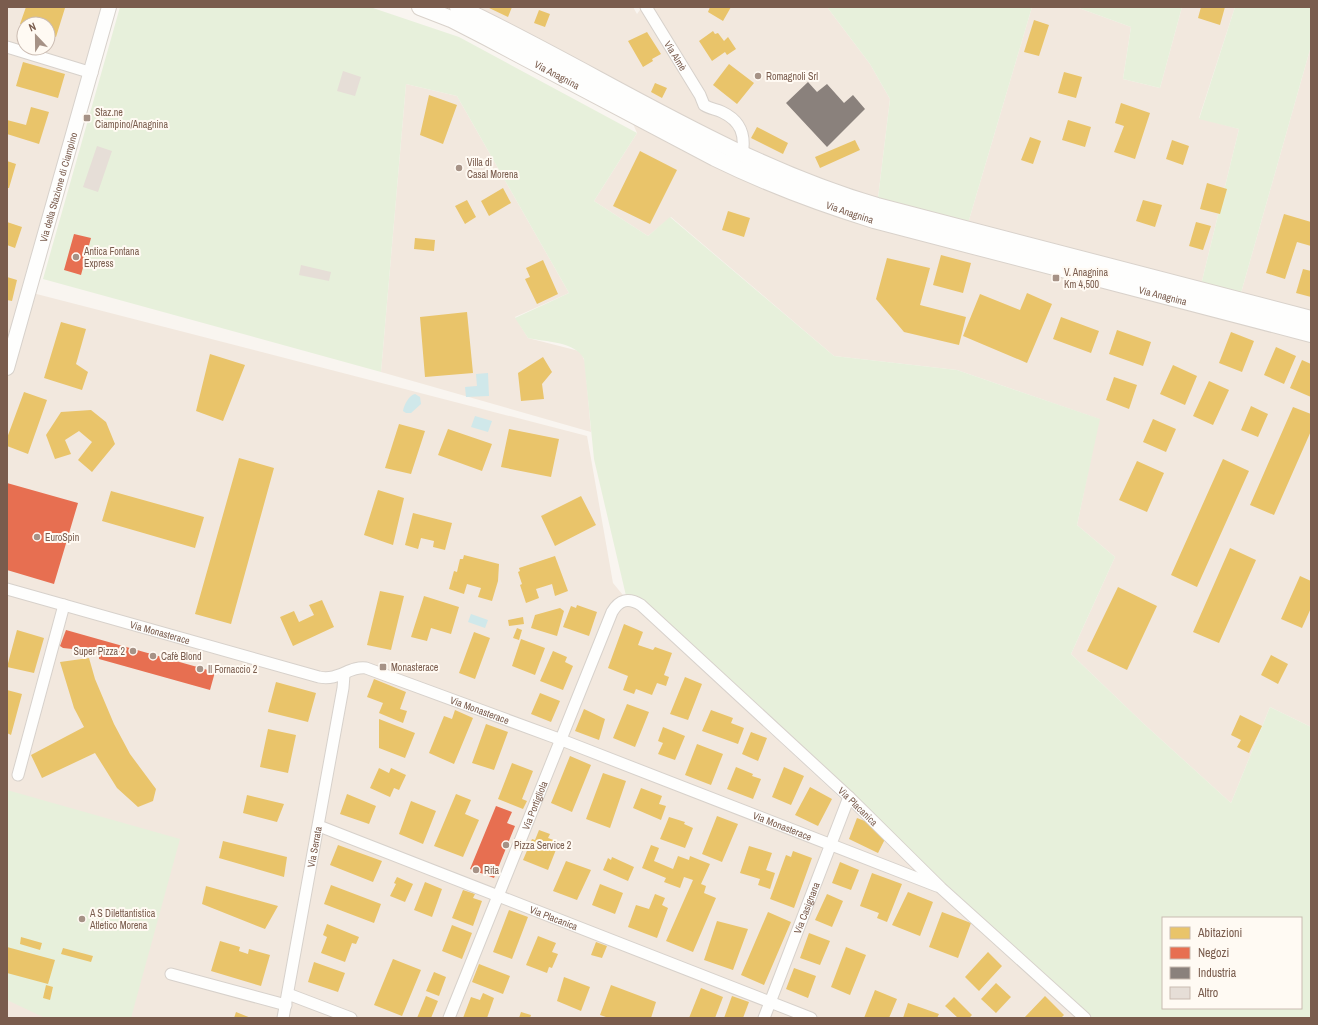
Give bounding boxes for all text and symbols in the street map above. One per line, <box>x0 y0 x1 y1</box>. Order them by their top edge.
north arrow <box>16 16 56 56</box>
text: N <box>27 19 38 34</box>
street label: Via Almè <box>662 38 690 73</box>
street label: Via Anagnina <box>532 57 582 92</box>
place label: Romagnoli Srl <box>766 70 818 83</box>
marker: Romagnoli Srl <box>753 71 763 81</box>
place label: Staz.ne Ciampino/Anagnina <box>95 106 168 131</box>
marker: Staz.ne Ciampino/Anagnina <box>82 113 92 123</box>
street label: Via della Stazione di Ciampino <box>36 130 80 243</box>
place label: Villa di Casal Morena <box>467 156 518 181</box>
marker: Villa di Casal Morena <box>454 163 464 173</box>
street label: Via Anagnina <box>824 198 876 226</box>
place label: Antica Fontana Express <box>83 245 140 270</box>
marker: Antica Fontana Express <box>71 252 81 262</box>
place label: V. Anagnina Km 4,500 <box>1064 266 1108 291</box>
marker: V. Anagnina Km 4,500 <box>1051 273 1061 283</box>
street label: Via Anagnina <box>1137 283 1189 308</box>
place label: EuroSpin <box>45 531 79 544</box>
marker: EuroSpin <box>32 532 42 542</box>
street label: Via Monasterace <box>128 618 192 647</box>
place label: Super Pizza 2 <box>73 645 125 658</box>
marker: Super Pizza 2 <box>128 646 138 656</box>
place label: Cafè Blond <box>161 650 202 663</box>
marker: Cafè Blond <box>148 651 158 661</box>
place label: Monasterace <box>391 661 439 674</box>
marker: Monasterace <box>378 662 388 672</box>
place label: Il Fornaccio 2 <box>208 663 258 676</box>
marker: Il Fornaccio 2 <box>195 664 205 674</box>
street label: Via Monasterace <box>449 693 512 727</box>
street label: Via Portigliola <box>519 779 550 832</box>
street label: Via Placanica <box>835 784 881 829</box>
street label: Via Monasterace <box>751 809 814 843</box>
street label: Via Serrata <box>304 825 324 868</box>
place label: Pizza Service 2 <box>514 839 572 852</box>
marker: Pizza Service 2 <box>501 840 511 850</box>
place label: Rita <box>484 864 499 877</box>
marker: Rita <box>471 865 481 875</box>
street label: Via Casignana <box>791 880 822 935</box>
street label: Via Placanica <box>528 902 580 933</box>
place label: A S Dilettantistica Atletico Morena <box>89 907 156 932</box>
marker: A S Dilettantistica Atletico Morena <box>77 914 87 924</box>
legend <box>1162 917 1302 1009</box>
text: Abitazioni <box>1197 925 1242 941</box>
text: Negozi <box>1198 945 1229 961</box>
text: Industria <box>1198 965 1237 981</box>
text: Altro <box>1197 985 1218 1001</box>

